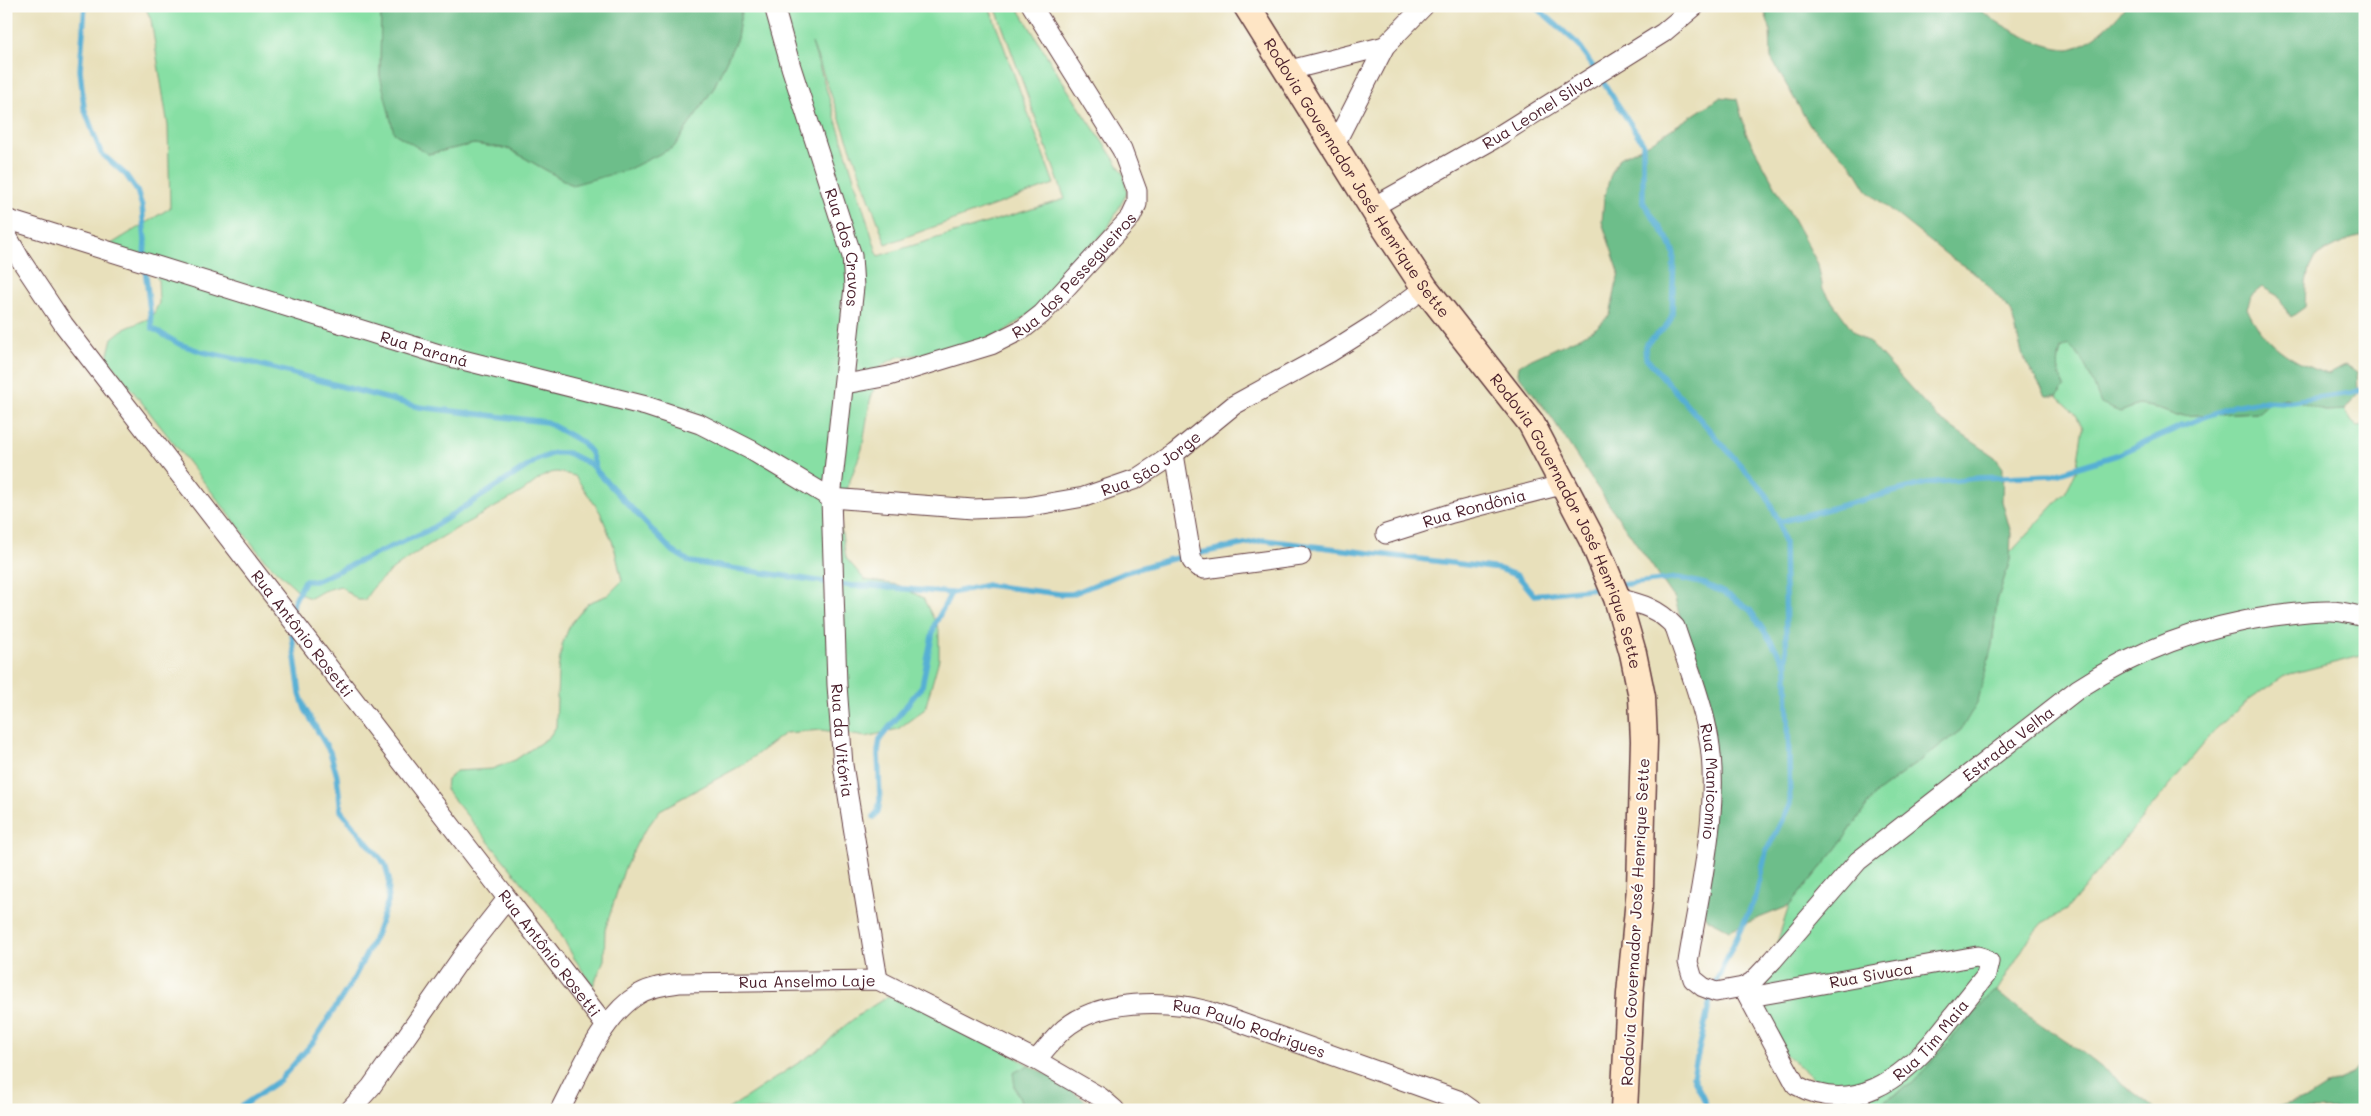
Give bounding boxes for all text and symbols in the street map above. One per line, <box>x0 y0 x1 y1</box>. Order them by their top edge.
street label: Rodovia Governador José Henrique Sette <box>1260 34 1455 322</box>
street label: Rua Leonel Silva <box>1478 69 1596 153</box>
street label: Rua dos Cravos <box>821 185 865 308</box>
street label: Rua dos Pessegueiros <box>1008 207 1140 343</box>
street label: Rua Paraná <box>378 325 471 371</box>
street label: Rodovia Governador José Henrique Sette <box>1486 369 1647 670</box>
street label: Rua São Jorge <box>1098 426 1205 500</box>
street label: Rua Rondônia <box>1420 483 1528 532</box>
street label: Rua Antônio Rosetti <box>247 565 359 701</box>
street label: Rua da Vitória <box>827 683 859 799</box>
street label: Estrada Velha <box>1958 701 2058 785</box>
street label: Rua Manicomio <box>1696 722 1723 841</box>
street label: Rodovia Governador José Henrique Sette <box>1615 758 1654 1086</box>
street label: Rua Antônio Rosetti <box>494 885 606 1021</box>
street label: Rua Sivuca <box>1827 957 1914 992</box>
street label: Rua Anselmo Laje <box>739 969 876 992</box>
street label: Rua Paulo Rodrigues <box>1172 994 1329 1062</box>
street label: Rua Tim Maia <box>1888 995 1973 1085</box>

